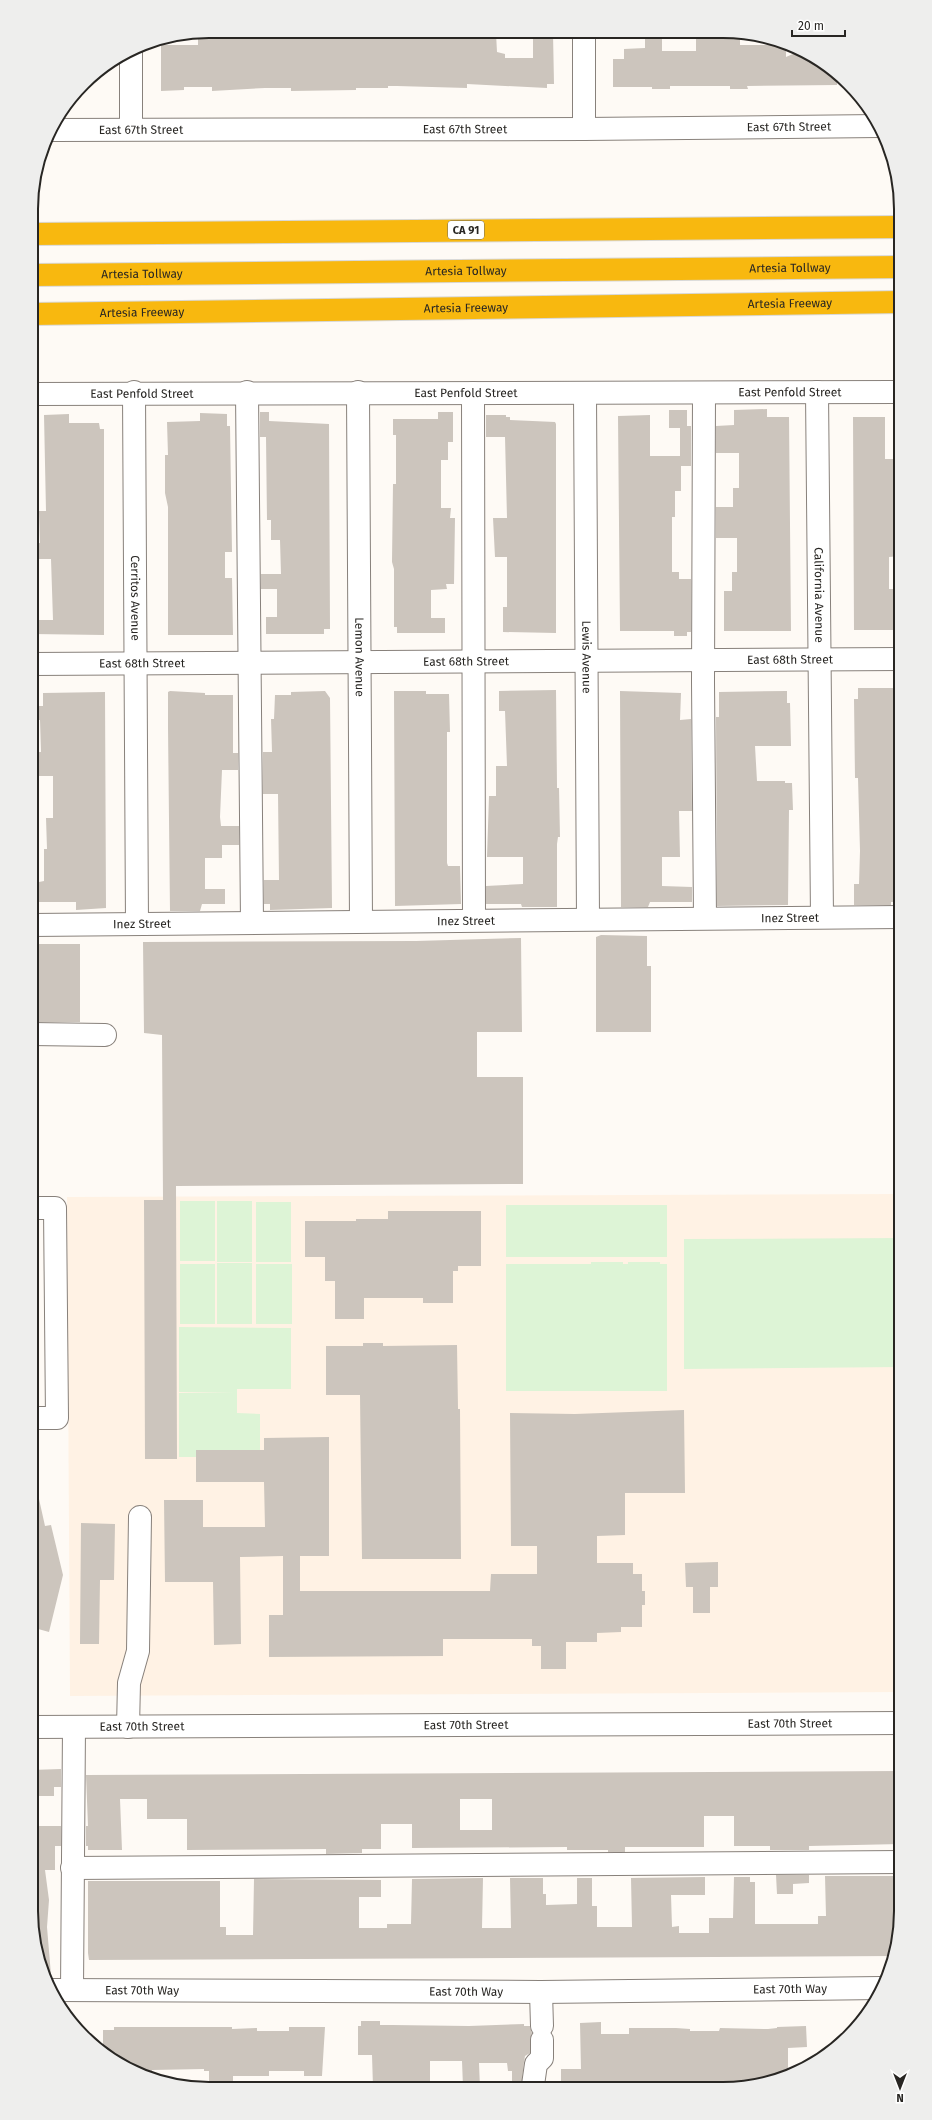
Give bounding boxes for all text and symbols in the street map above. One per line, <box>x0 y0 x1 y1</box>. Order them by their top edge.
scale bar <box>792 12 845 38</box>
text: 20 m <box>798 19 824 33</box>
street label: East 67th Street <box>747 119 832 134</box>
street label: East 67th Street <box>423 122 508 136</box>
street label: East 67th Street <box>99 123 184 137</box>
road number: CA 91 <box>448 221 484 239</box>
street label: Artesia Tollway <box>749 261 831 275</box>
street label: Artesia Tollway <box>425 264 507 278</box>
street label: Artesia Tollway <box>101 267 183 281</box>
street label: Artesia Freeway <box>748 296 832 311</box>
street label: Artesia Freeway <box>424 300 508 316</box>
street label: Artesia Freeway <box>100 305 184 320</box>
street label: East Penfold Street <box>738 385 842 399</box>
street label: East Penfold Street <box>414 386 518 400</box>
street label: East Penfold Street <box>90 387 194 401</box>
street label: California Avenue <box>811 547 826 643</box>
street label: Cerritos Avenue <box>128 555 142 641</box>
street label: Lemon Avenue <box>352 617 367 697</box>
street label: Lewis Avenue <box>579 621 594 693</box>
street label: East 68th Street <box>747 652 834 667</box>
street label: East 68th Street <box>423 654 510 669</box>
street label: East 68th Street <box>99 656 186 671</box>
street label: Inez Street <box>761 911 820 925</box>
street label: Inez Street <box>437 914 496 928</box>
street label: Inez Street <box>113 917 172 931</box>
street label: East 70th Street <box>747 1716 833 1731</box>
street label: East 70th Street <box>424 1718 509 1732</box>
street label: East 70th Street <box>100 1719 185 1734</box>
street label: East 70th Way <box>753 1982 827 1997</box>
street label: East 70th Way <box>105 1983 179 1998</box>
street label: East 70th Way <box>429 1985 503 1999</box>
north arrow <box>880 2068 920 2108</box>
text: N <box>896 2091 904 2104</box>

